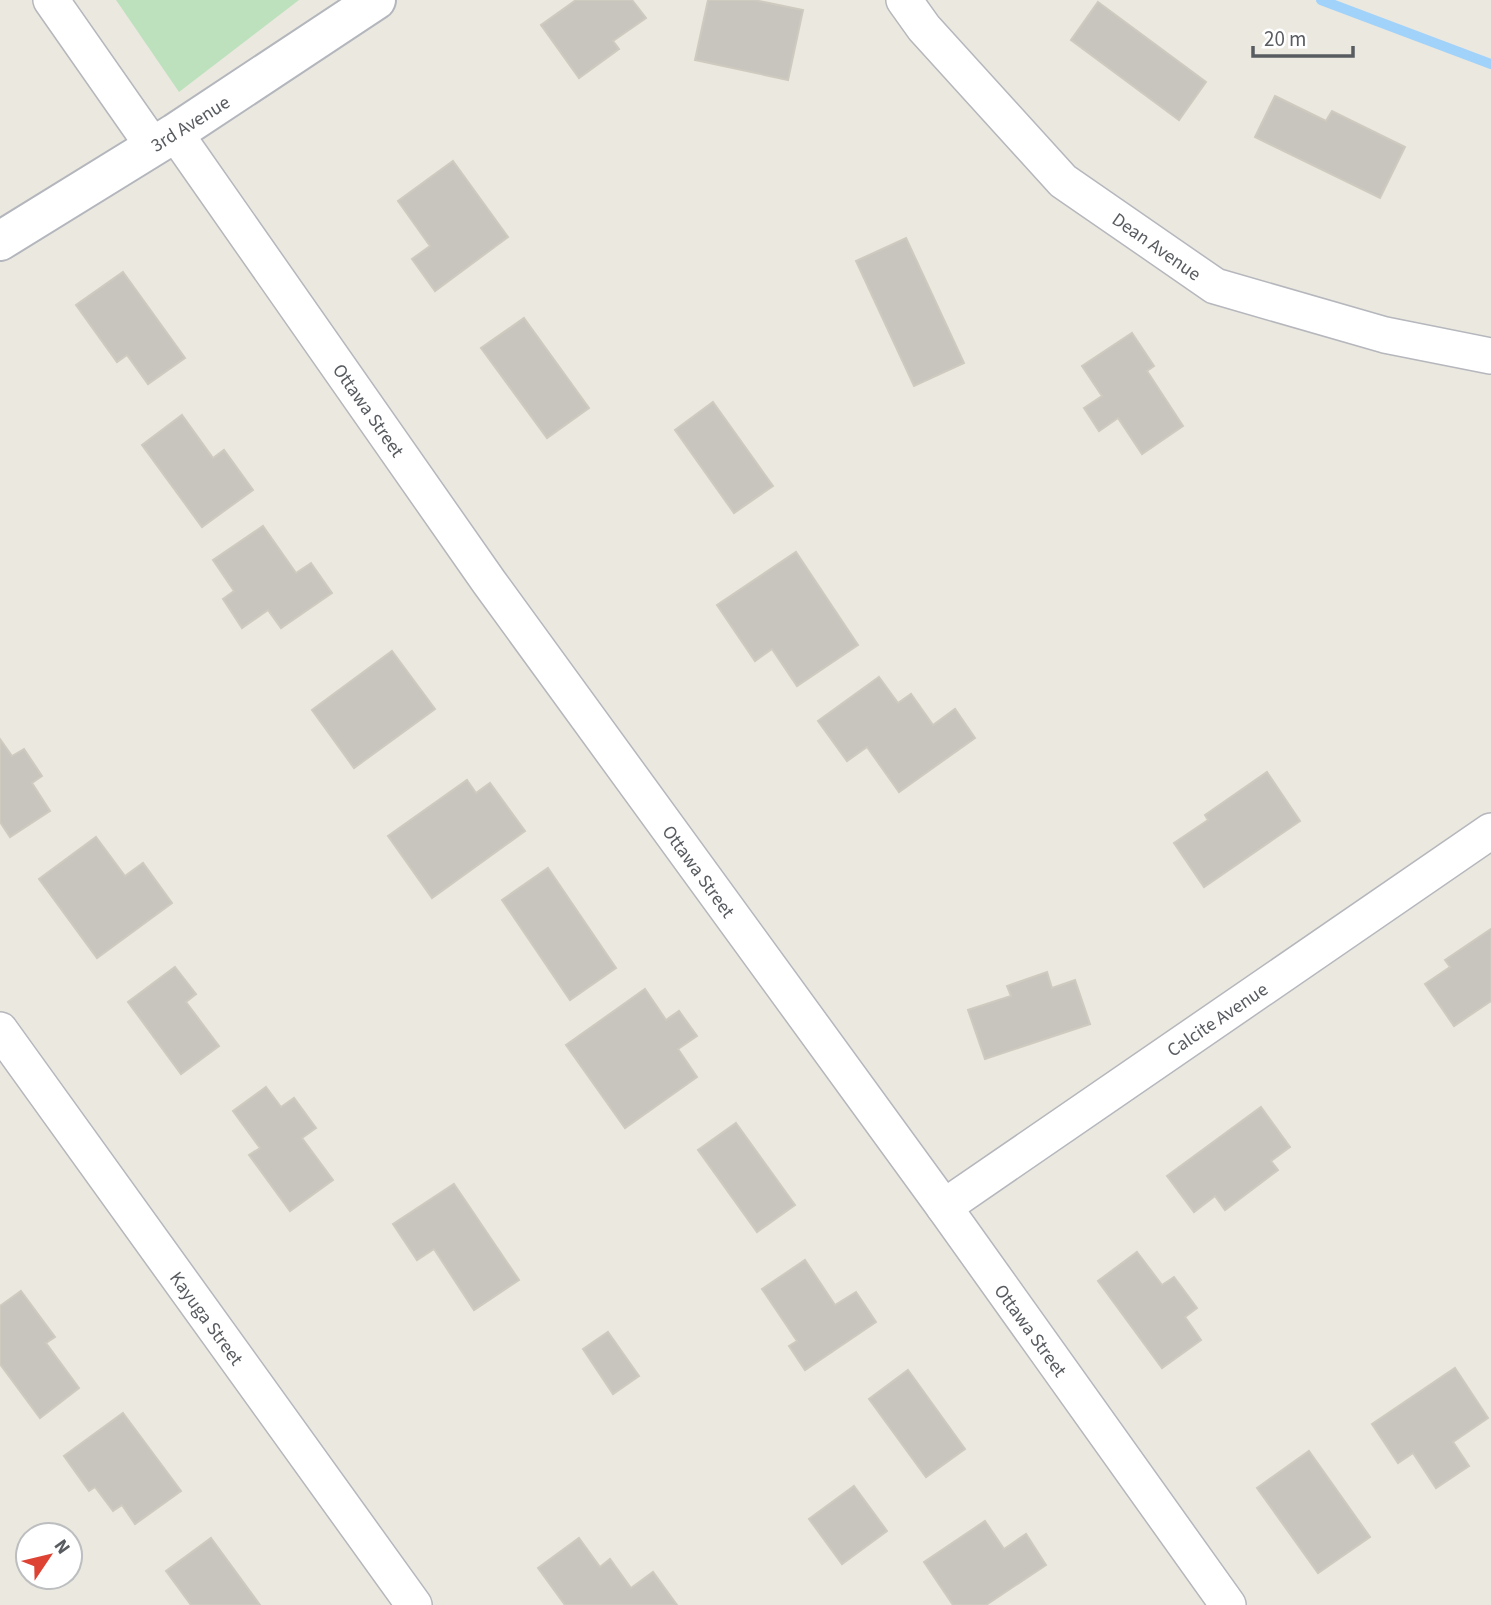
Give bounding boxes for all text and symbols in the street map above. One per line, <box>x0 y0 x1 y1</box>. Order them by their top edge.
scale bar <box>1253 14 1353 58</box>
text: 20 m <box>1264 24 1306 54</box>
street label: 3rd Avenue <box>146 89 236 159</box>
street label: Dean Avenue <box>1106 207 1206 288</box>
street label: Ottawa Street <box>326 359 410 464</box>
street label: Ottawa Street <box>655 820 741 924</box>
street label: Calcite Avenue <box>1162 976 1274 1064</box>
street label: Kayuga Street <box>163 1266 249 1372</box>
street label: Ottawa Street <box>987 1279 1073 1383</box>
north arrow <box>14 1521 84 1591</box>
text: N <box>47 1534 76 1560</box>

